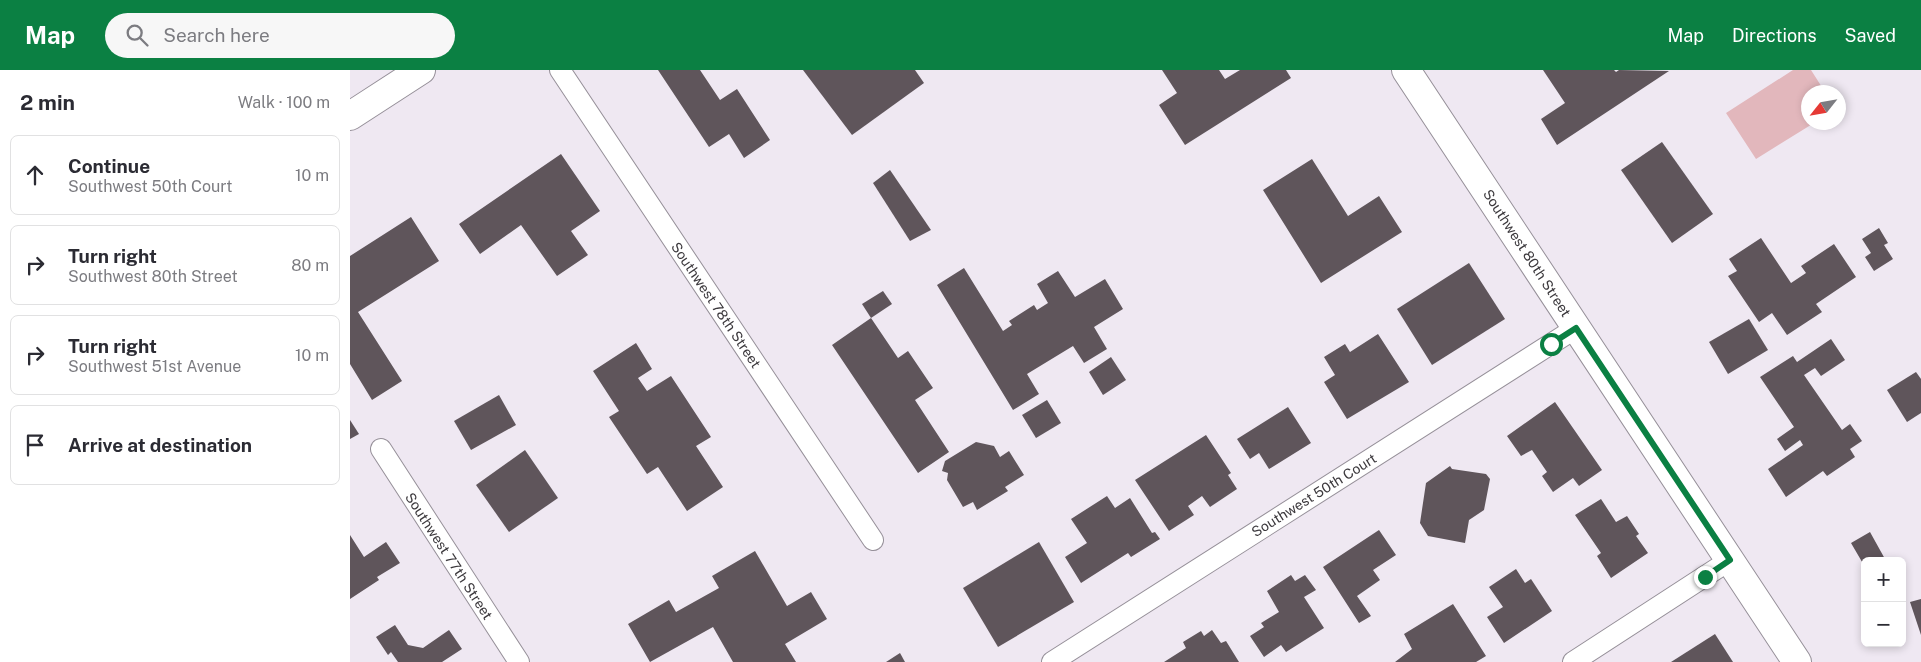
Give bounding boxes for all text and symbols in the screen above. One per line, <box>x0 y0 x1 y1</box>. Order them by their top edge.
search box <box>105 13 455 58</box>
text: Map <box>25 21 75 49</box>
icon: search <box>123 21 151 49</box>
text: Search here <box>163 24 270 46</box>
text: Map <box>1667 25 1704 46</box>
text: Directions <box>1732 25 1817 46</box>
text: Saved <box>1845 25 1896 46</box>
north arrow <box>1801 85 1846 130</box>
text: 2 min <box>20 90 75 115</box>
text: Walk · 100 m <box>238 93 330 112</box>
text: Continue <box>68 155 150 177</box>
icon: ahead <box>21 161 49 189</box>
text: 10 m <box>295 166 329 185</box>
text: Southwest 50th Court <box>68 177 233 196</box>
street label: Southwest 80th Street <box>1480 186 1574 320</box>
street label: Southwest 78th Street <box>668 239 764 371</box>
text: Turn right <box>68 245 157 267</box>
icon: right <box>21 251 49 279</box>
text: 80 m <box>291 256 329 275</box>
text: Southwest 80th Street <box>68 267 238 286</box>
route start <box>1540 333 1563 356</box>
text: Turn right <box>68 335 157 357</box>
icon: right <box>21 341 49 369</box>
text: 10 m <box>295 346 329 365</box>
text: Southwest 51st Avenue <box>68 357 241 376</box>
icon: arrive <box>21 431 49 459</box>
text: Arrive at destination <box>68 434 252 456</box>
street label: Southwest 50th Court <box>1249 450 1379 540</box>
street label: Southwest 77th Street <box>402 490 496 622</box>
map controls <box>1861 557 1906 647</box>
button: + <box>1861 557 1906 602</box>
route end <box>1694 566 1717 589</box>
button: − <box>1861 602 1906 647</box>

